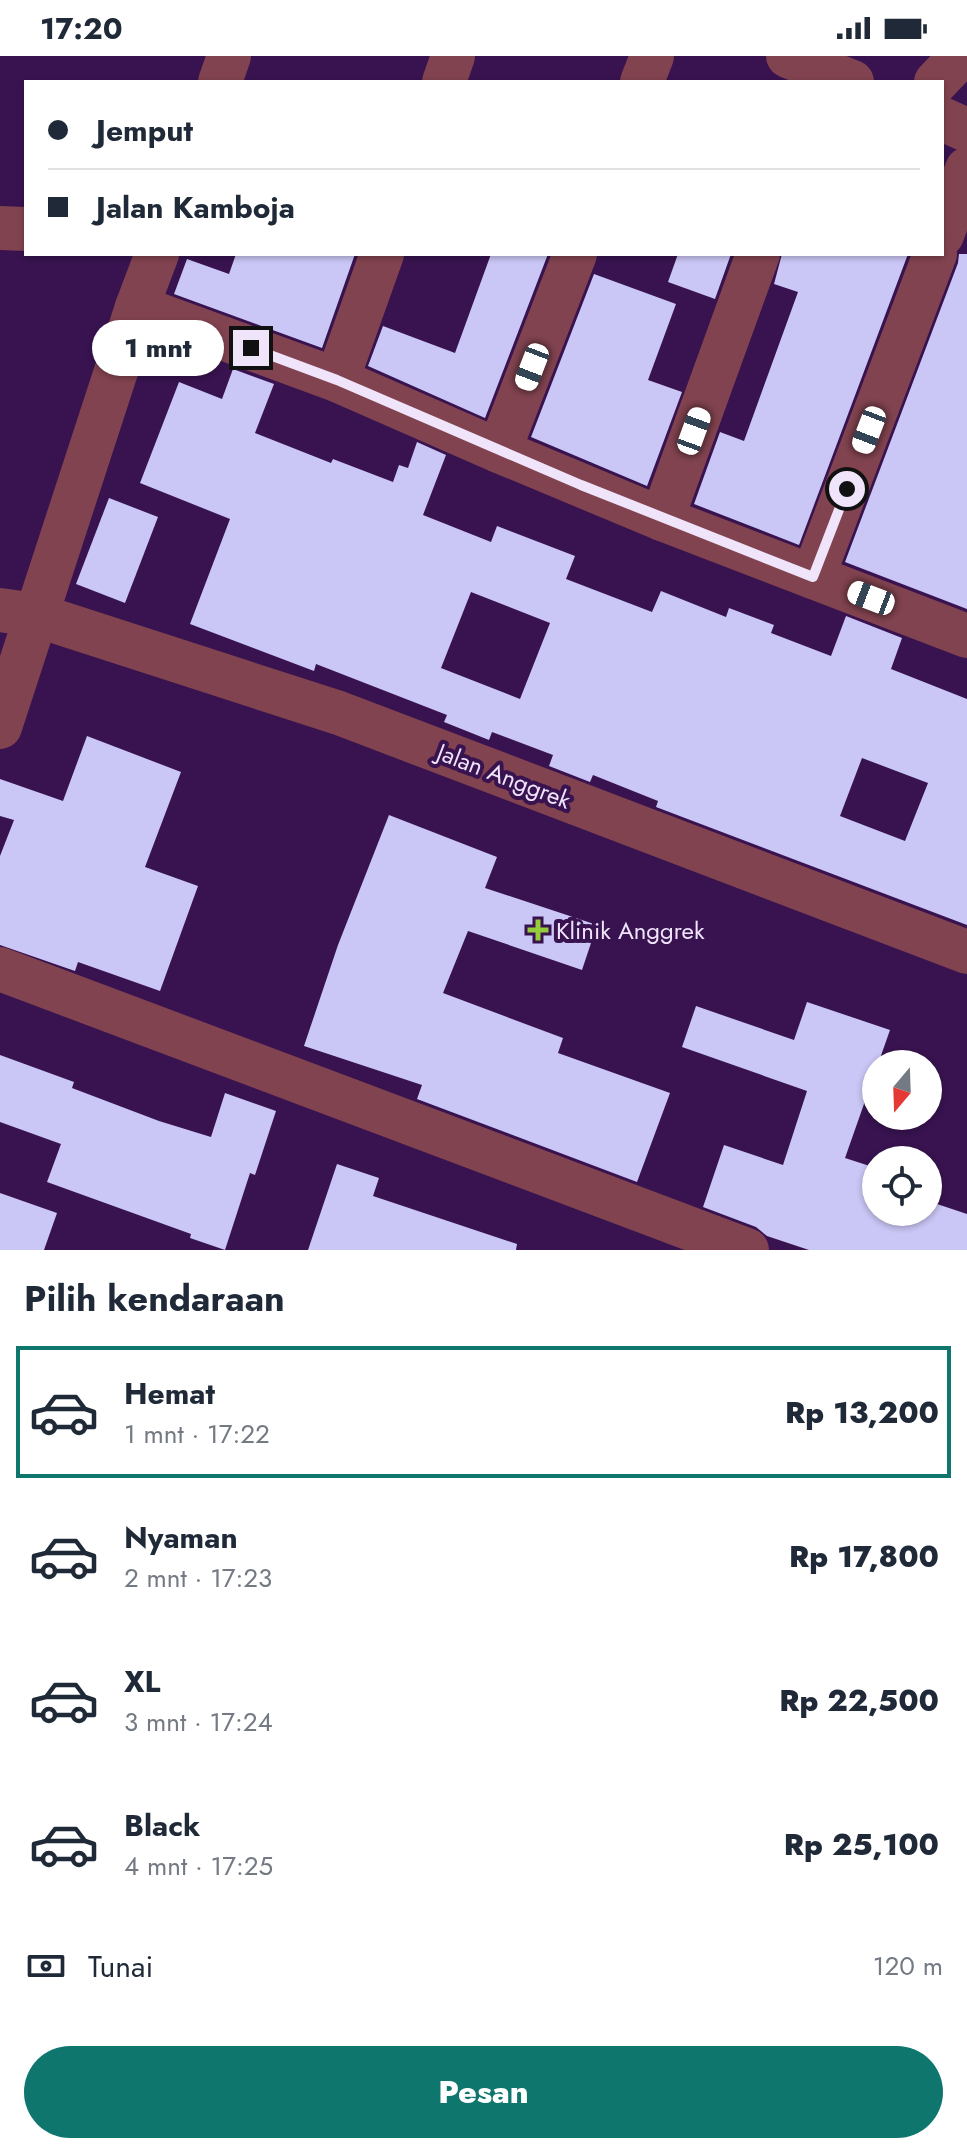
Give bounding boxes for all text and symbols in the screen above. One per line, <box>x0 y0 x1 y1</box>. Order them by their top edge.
text: 17:20 <box>40 7 123 50</box>
text: Jemput <box>96 109 193 152</box>
text: Jalan Kamboja <box>96 186 295 229</box>
callout: 1 mnt <box>91 320 223 376</box>
text: 1 mnt <box>124 329 192 367</box>
route end <box>233 330 269 366</box>
car <box>512 340 552 394</box>
car <box>849 403 889 457</box>
car <box>675 404 713 458</box>
route start <box>829 471 865 507</box>
car <box>844 578 898 618</box>
street label: Jalan Anggrek <box>429 733 576 818</box>
place label: Klinik Anggrek <box>556 913 705 948</box>
marker: Klinik Anggrek <box>527 919 549 941</box>
north arrow <box>862 1050 942 1130</box>
map controls <box>862 1050 942 1226</box>
button: locate <box>862 1146 942 1226</box>
text: Pilih kendaraan <box>24 1272 285 1324</box>
text: Hemat <box>124 1372 215 1415</box>
icon: car <box>28 1376 100 1448</box>
text: Rp 13,200 <box>785 1391 939 1434</box>
text: 1 mnt · 17:22 <box>124 1415 270 1453</box>
text: Nyaman <box>124 1516 238 1559</box>
icon: car <box>28 1520 100 1592</box>
text: Rp 17,800 <box>789 1535 939 1578</box>
text: 2 mnt · 17:23 <box>124 1559 272 1597</box>
text: XL <box>124 1660 160 1703</box>
icon: car <box>28 1664 100 1736</box>
text: Rp 22,500 <box>779 1679 939 1722</box>
text: 3 mnt · 17:24 <box>124 1703 273 1741</box>
text: Black <box>124 1804 200 1847</box>
icon: car <box>28 1808 100 1880</box>
text: Rp 25,100 <box>784 1823 939 1866</box>
text: 4 mnt · 17:25 <box>124 1847 273 1885</box>
icon: cash <box>24 1944 68 1988</box>
text: Tunai <box>88 1945 153 1988</box>
text: 120 m <box>873 1947 943 1985</box>
button: Pesan <box>24 2046 943 2138</box>

